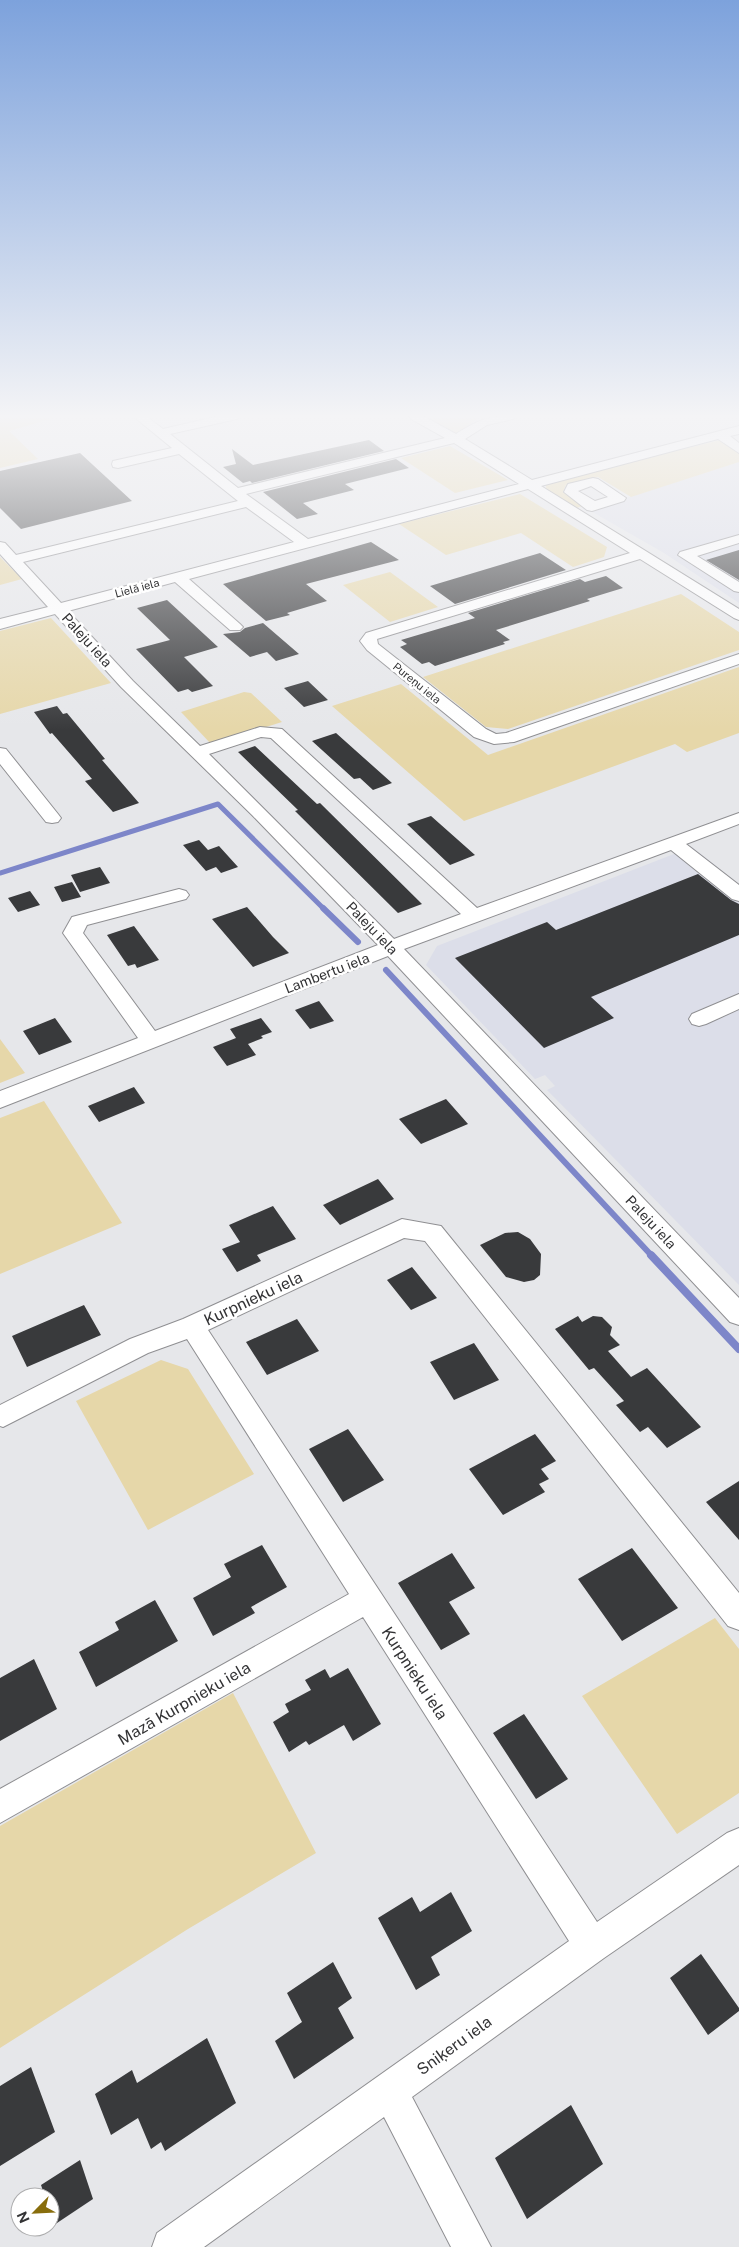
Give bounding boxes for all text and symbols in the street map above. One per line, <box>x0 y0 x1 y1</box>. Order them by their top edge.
street label: Lielā iela <box>113 576 161 600</box>
street label: Paleju iela <box>59 610 115 670</box>
street label: Pureņu iela <box>391 660 443 706</box>
street label: Paleju iela <box>343 898 401 958</box>
street label: Lambertu iela <box>282 949 372 997</box>
street label: Paleju iela <box>622 1192 680 1252</box>
street label: Kurpnieku iela <box>201 1267 305 1330</box>
street label: Kurpnieku iela <box>378 1623 452 1723</box>
street label: Mazā Kurpnieku iela <box>115 1658 254 1749</box>
street label: Sniķeru iela <box>413 2012 495 2079</box>
north arrow <box>10 2187 60 2237</box>
text: N <box>14 2209 33 2226</box>

